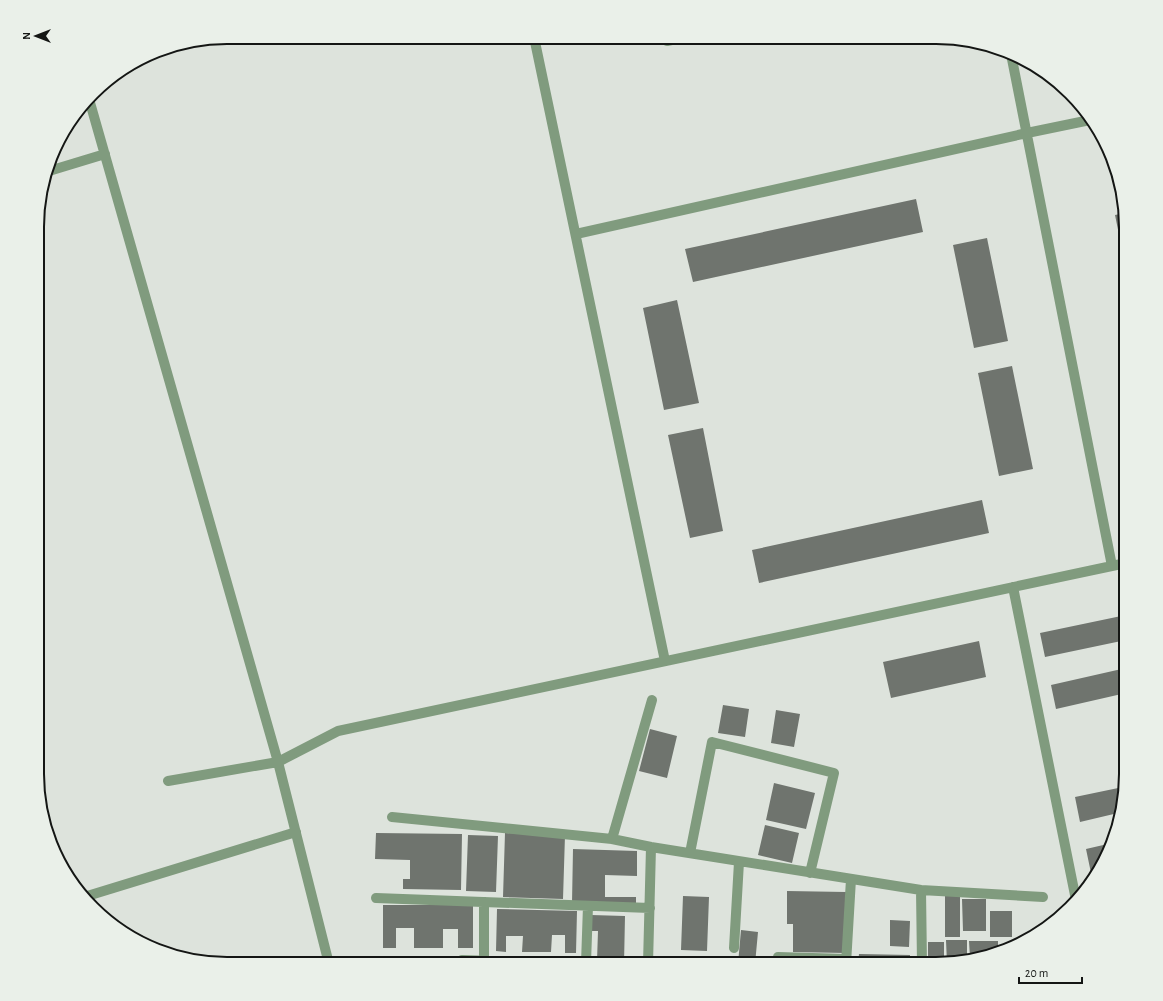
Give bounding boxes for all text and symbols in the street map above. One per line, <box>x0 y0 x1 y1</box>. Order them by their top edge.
north arrow <box>16 16 56 56</box>
text: N <box>21 32 32 40</box>
scale bar <box>1019 959 1082 985</box>
text: 20 m <box>1025 967 1048 979</box>

